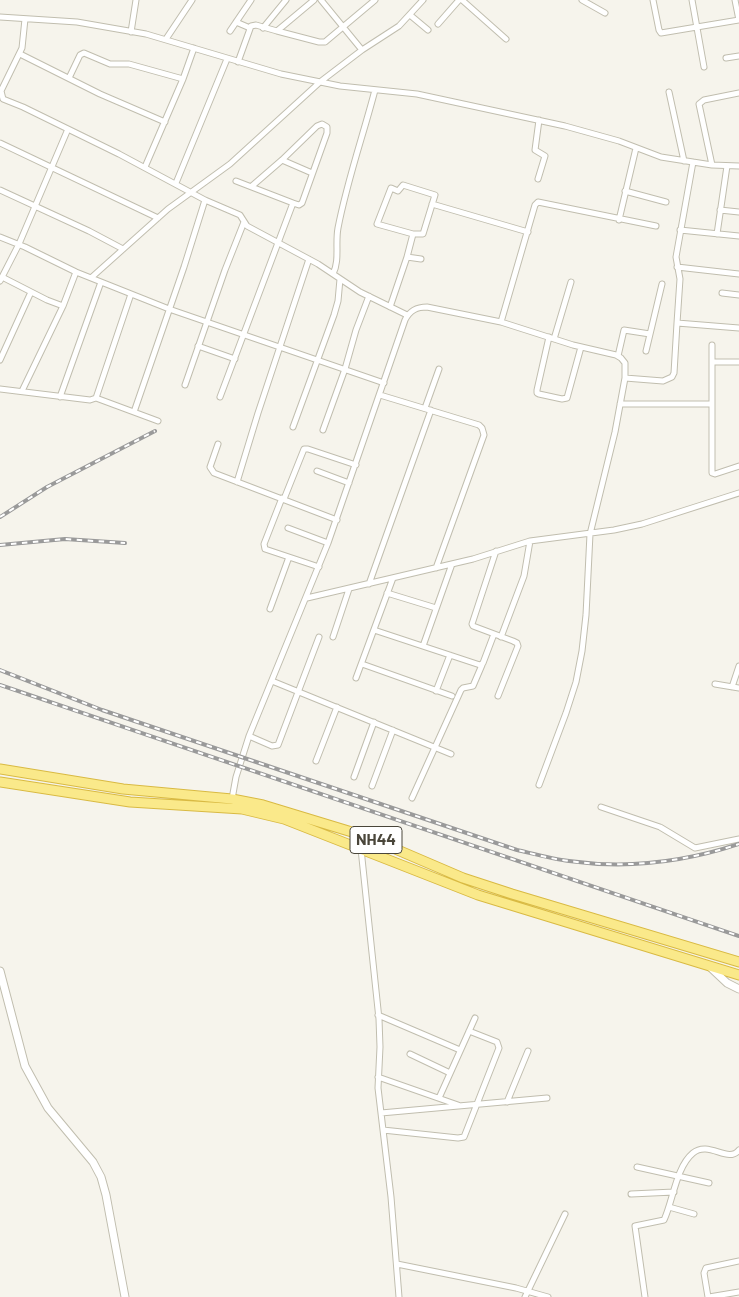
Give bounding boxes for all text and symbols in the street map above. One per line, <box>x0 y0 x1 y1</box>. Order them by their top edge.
road number: NH44 <box>350 826 402 854</box>

